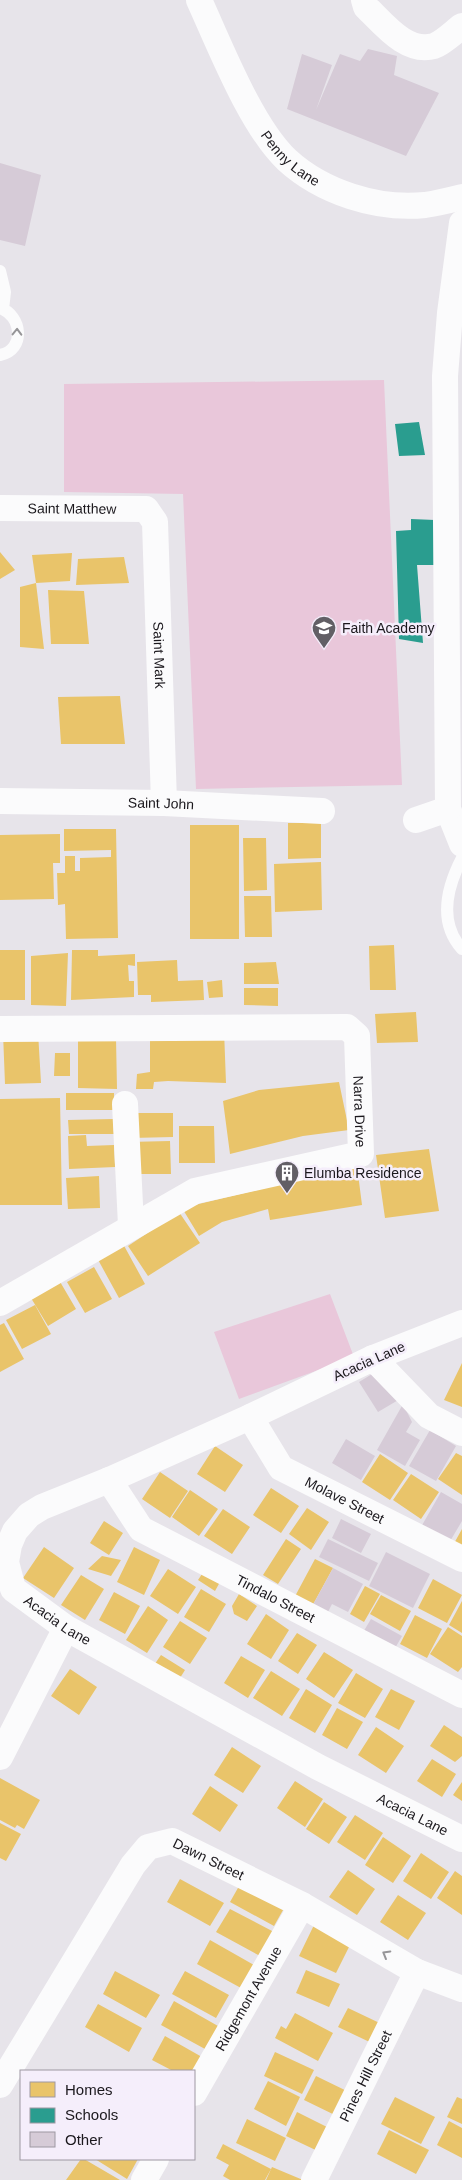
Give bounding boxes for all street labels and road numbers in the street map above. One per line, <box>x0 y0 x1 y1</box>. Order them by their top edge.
street label: Penny Lane <box>258 128 323 189</box>
street label: Saint Matthew <box>28 500 117 517</box>
street label: Saint Mark <box>150 621 168 690</box>
street label: Saint John <box>128 795 194 813</box>
street label: Narra Drive <box>350 1075 369 1148</box>
street label: Acacia Lane <box>331 1338 408 1384</box>
street label: Molave Street <box>302 1473 387 1527</box>
street label: Tindalo Street <box>233 1572 318 1626</box>
street label: Acacia Lane <box>21 1592 94 1648</box>
street label: Acacia Lane <box>375 1790 451 1839</box>
street label: Dawn Street <box>170 1835 247 1883</box>
street label: Ridgemont Avenue <box>212 1943 285 2054</box>
street label: Pines Hill Street <box>336 2028 395 2124</box>

